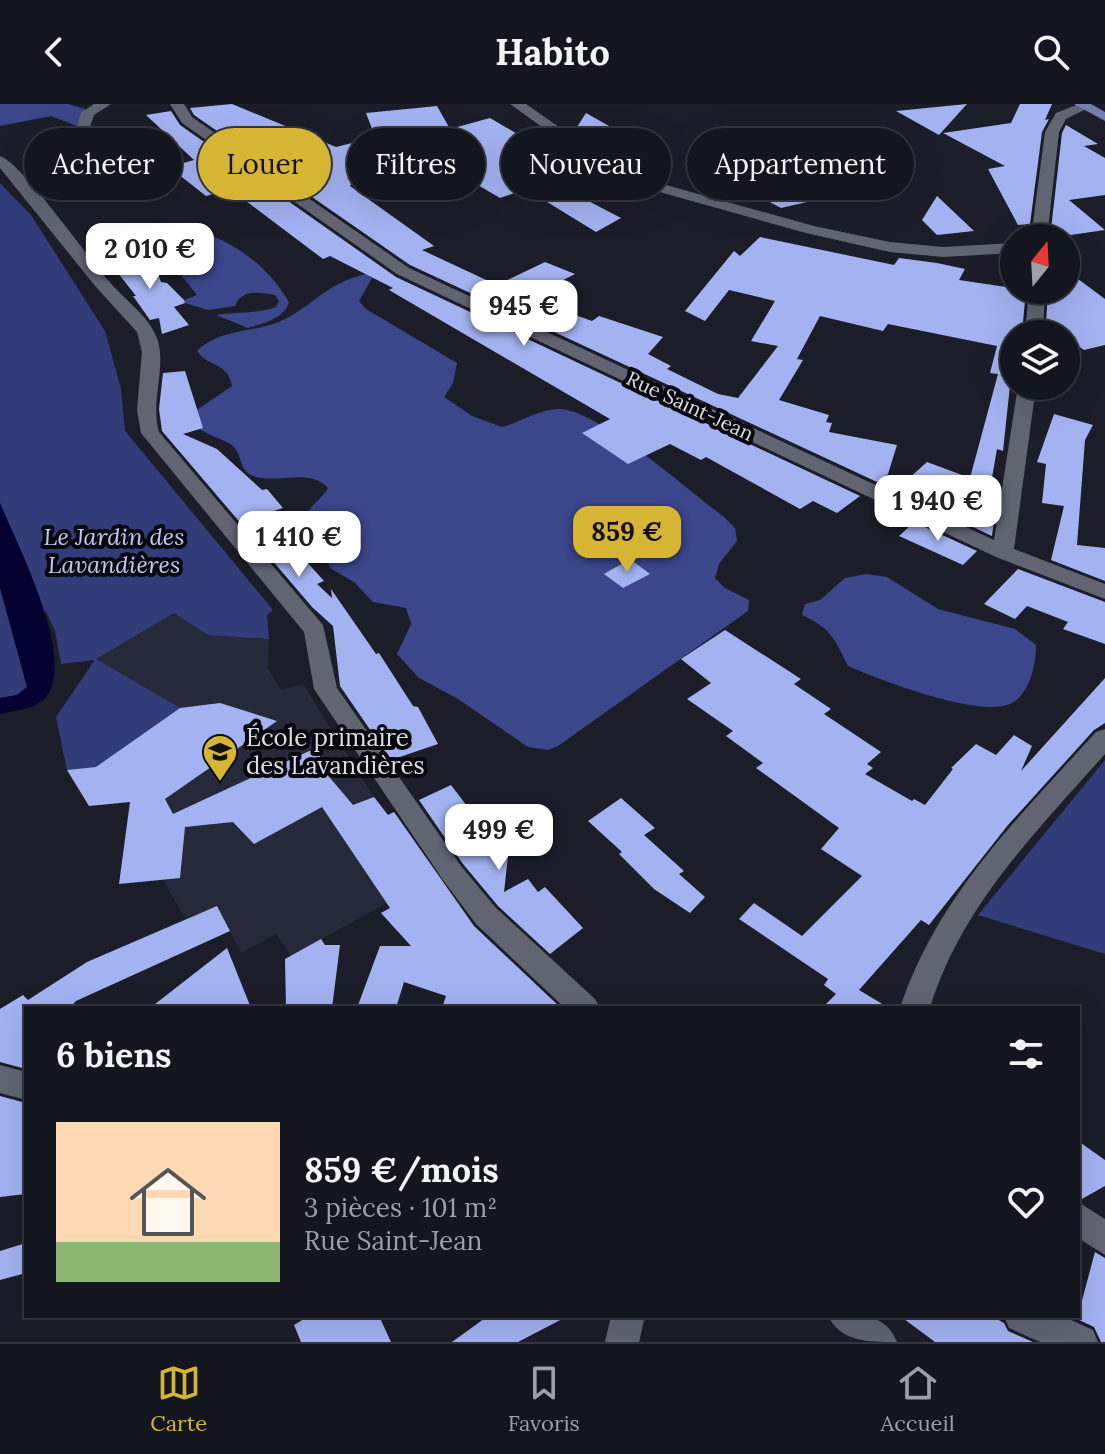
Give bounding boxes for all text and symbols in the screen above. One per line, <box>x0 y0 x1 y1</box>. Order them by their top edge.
text: Habito <box>495 29 610 75</box>
icon: back <box>32 30 76 74</box>
icon: search <box>1029 30 1073 74</box>
chip: Acheter <box>24 128 182 200</box>
chip: Louer <box>198 128 331 200</box>
chip: Filtres <box>347 128 485 200</box>
chip: Nouveau <box>501 128 671 200</box>
chip: Appartement <box>687 128 914 200</box>
pin: 2 010 € <box>76 223 224 291</box>
north arrow <box>1000 224 1080 304</box>
map controls <box>1000 224 1080 400</box>
text: 2 010 € <box>104 232 196 265</box>
pin: 945 € <box>468 280 580 348</box>
text: 945 € <box>488 289 560 322</box>
button: layers <box>1000 320 1080 400</box>
street label: Rue Saint-Jean <box>623 365 758 446</box>
pin: 1 940 € <box>864 475 1012 543</box>
text: 1 940 € <box>892 484 984 517</box>
pin: 859 € <box>571 506 683 574</box>
pin: 1 410 € <box>225 511 373 579</box>
text: 859 € <box>591 515 663 548</box>
text: 1 410 € <box>256 520 342 553</box>
park label: Le Jardin des Lavandières <box>44 521 184 580</box>
place label: École primaire des Lavandières <box>246 722 425 781</box>
school or university icon: École primaire des Lavandières <box>201 733 239 783</box>
pin: 499 € <box>443 804 555 872</box>
text: 499 € <box>463 813 535 846</box>
icon: filters <box>1004 1032 1048 1076</box>
text: 6 biens <box>56 1033 172 1076</box>
text: 859 €/mois <box>304 1148 499 1191</box>
icon: home <box>120 1154 216 1250</box>
icon: heart <box>1004 1180 1048 1224</box>
text: 3 pièces · 101 m² <box>304 1191 497 1224</box>
text: Rue Saint-Jean <box>304 1224 482 1257</box>
tab: Carte <box>150 1361 207 1437</box>
tab: Favoris <box>508 1361 580 1437</box>
tab: Accueil <box>880 1361 955 1437</box>

